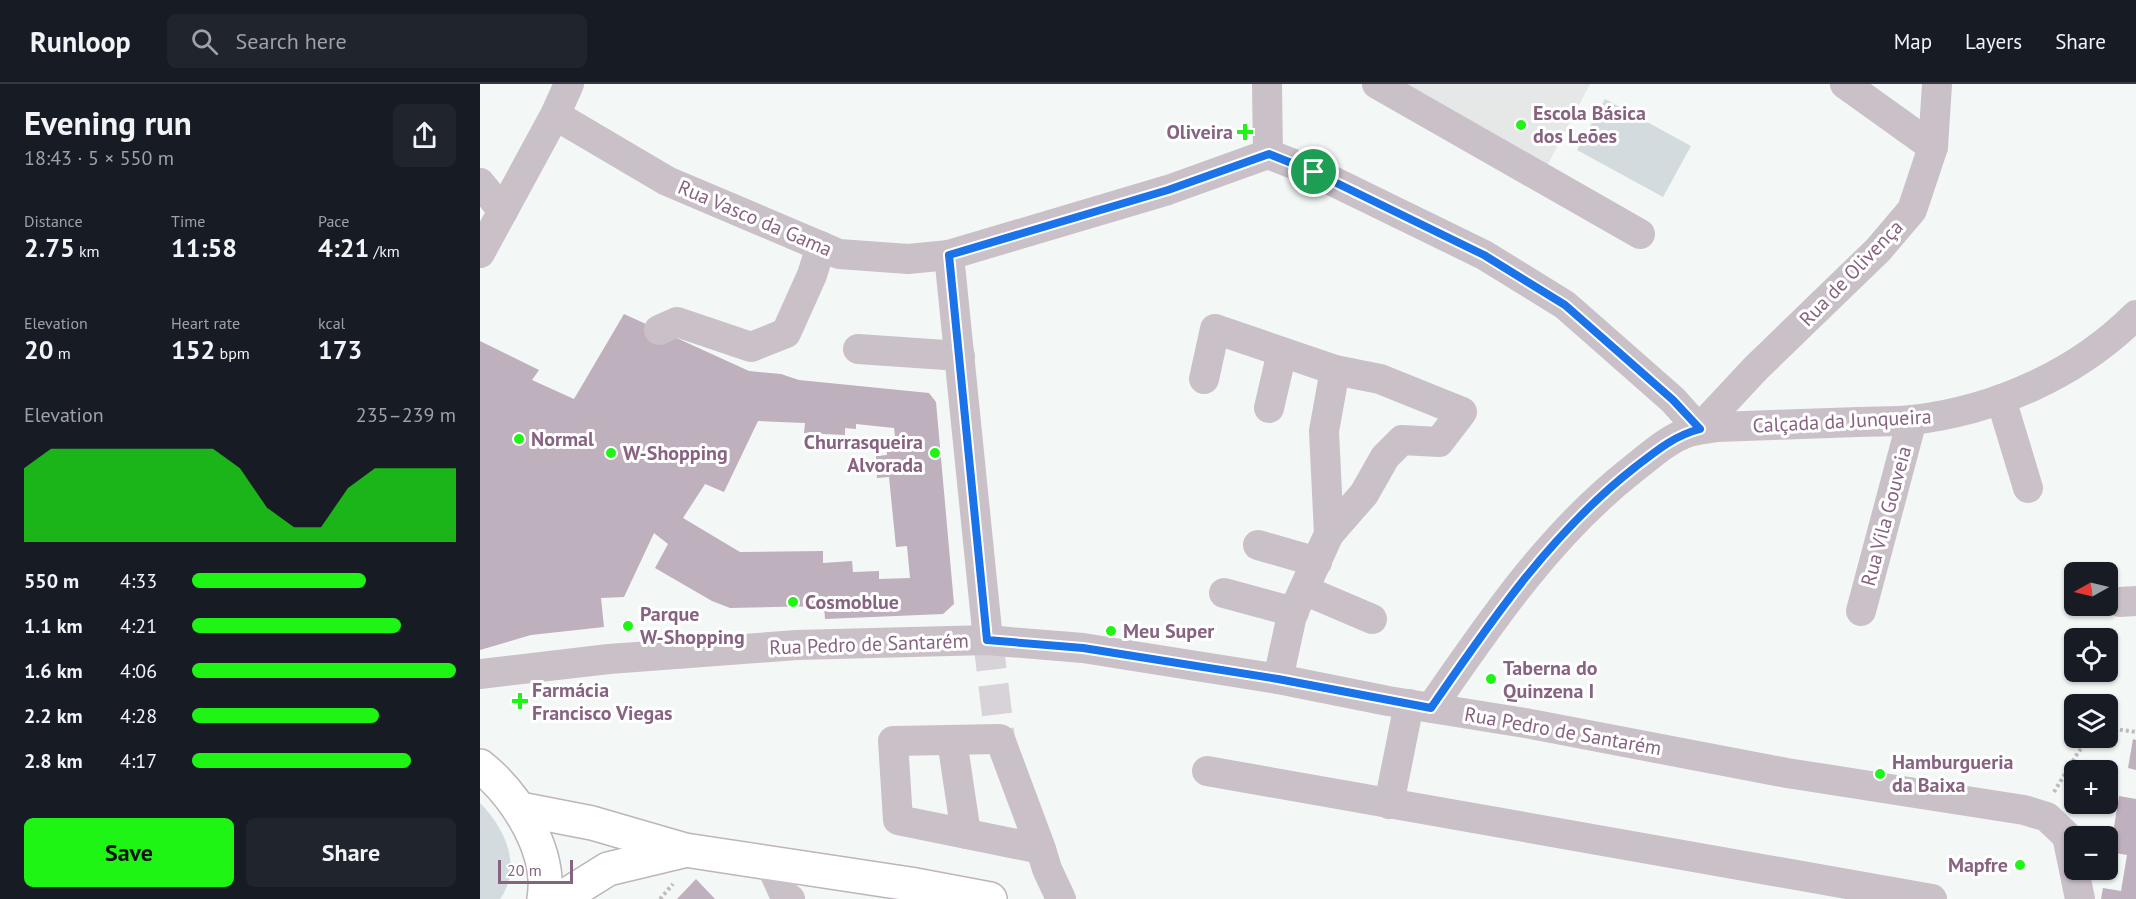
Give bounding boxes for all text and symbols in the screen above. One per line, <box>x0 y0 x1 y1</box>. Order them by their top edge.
search box <box>167 14 587 68</box>
text: Runloop <box>30 23 131 60</box>
icon: search <box>188 25 221 58</box>
text: Search here <box>236 27 347 55</box>
text: Map <box>1894 28 1932 55</box>
text: Layers <box>1965 28 2022 55</box>
text: Share <box>2055 28 2106 55</box>
place label: Escola Básica dos Leões <box>1533 100 1646 149</box>
text: Evening run <box>24 101 192 144</box>
button: share <box>393 104 456 167</box>
marker: Escola Básica dos Leões <box>1514 118 1528 132</box>
place label: Oliveira <box>1166 119 1233 145</box>
marker: Oliveira <box>1238 125 1252 139</box>
text: 18:43 · 5 × 550 m <box>24 145 174 171</box>
pin <box>1288 146 1339 197</box>
icon: arrive <box>1297 155 1330 188</box>
street label: Rua Vasco da Gama <box>674 174 836 262</box>
text: Distance <box>24 211 83 231</box>
text: Time <box>171 211 205 231</box>
text: Pace <box>318 211 349 231</box>
street label: Rua de Olivença <box>1794 214 1908 332</box>
text: 2.75 <box>24 231 75 264</box>
text: 11:58 <box>171 231 237 264</box>
text: 4:21 <box>318 231 369 264</box>
text: km <box>75 241 100 261</box>
text: /km <box>369 241 400 261</box>
text: Elevation <box>24 313 88 333</box>
text: Heart rate <box>171 313 240 333</box>
text: kcal <box>318 313 345 333</box>
text: 20 <box>24 333 53 366</box>
text: 152 <box>171 333 215 366</box>
text: 173 <box>318 333 362 366</box>
text: m <box>53 343 71 363</box>
text: bpm <box>215 343 250 363</box>
text: Elevation <box>24 402 104 428</box>
text: 235–239 m <box>356 402 456 428</box>
street label: Calçada da Junqueira <box>1752 403 1932 439</box>
place label: Normal <box>531 426 594 452</box>
place label: Churrasqueira Alvorada <box>804 429 923 478</box>
marker: Normal <box>512 432 526 446</box>
place label: W-Shopping <box>623 440 728 466</box>
street label: Rua Vila Gouveia <box>1855 443 1917 589</box>
marker: W-Shopping <box>604 446 618 460</box>
marker: Churrasqueira Alvorada <box>928 446 942 460</box>
north arrow <box>2064 562 2118 616</box>
map controls <box>2064 562 2118 880</box>
text: 550 m <box>24 568 79 594</box>
text: 4:33 <box>120 568 157 594</box>
place label: Cosmoblue <box>805 589 899 615</box>
marker: Cosmoblue <box>786 595 800 609</box>
place label: Parque W-Shopping <box>640 601 745 650</box>
text: 1.1 km <box>24 613 83 639</box>
text: 4:21 <box>120 613 157 639</box>
place label: Meu Super <box>1123 618 1214 644</box>
marker: Parque W-Shopping <box>621 619 635 633</box>
marker: Meu Super <box>1104 624 1118 638</box>
street label: Rua Pedro de Santarém <box>769 628 969 660</box>
button: locate <box>2064 628 2118 682</box>
place label: Taberna do Quinzena I <box>1503 655 1598 704</box>
text: 1.6 km <box>24 658 83 684</box>
text: 4:06 <box>120 658 157 684</box>
marker: Taberna do Quinzena I <box>1484 672 1498 686</box>
place label: Farmácia Francisco Viegas <box>532 677 673 726</box>
marker: Farmácia Francisco Viegas <box>513 694 527 708</box>
button: layers <box>2064 694 2118 748</box>
street label: Rua Pedro de Santarém <box>1462 701 1664 761</box>
text: 2.2 km <box>24 703 83 729</box>
text: 4:28 <box>120 703 157 729</box>
text: 2.8 km <box>24 748 83 774</box>
text: 4:17 <box>120 748 157 774</box>
place label: Hamburgueria da Baixa <box>1892 749 2014 798</box>
button: + <box>2064 760 2118 814</box>
marker: Hamburgueria da Baixa <box>1873 767 1887 781</box>
button: Save <box>24 818 234 887</box>
button: Share <box>246 818 456 887</box>
button: − <box>2064 826 2118 880</box>
place label: Mapfre <box>1948 852 2008 878</box>
scale bar <box>498 857 573 884</box>
marker: Mapfre <box>2013 858 2027 872</box>
text: 20 m <box>507 860 542 880</box>

